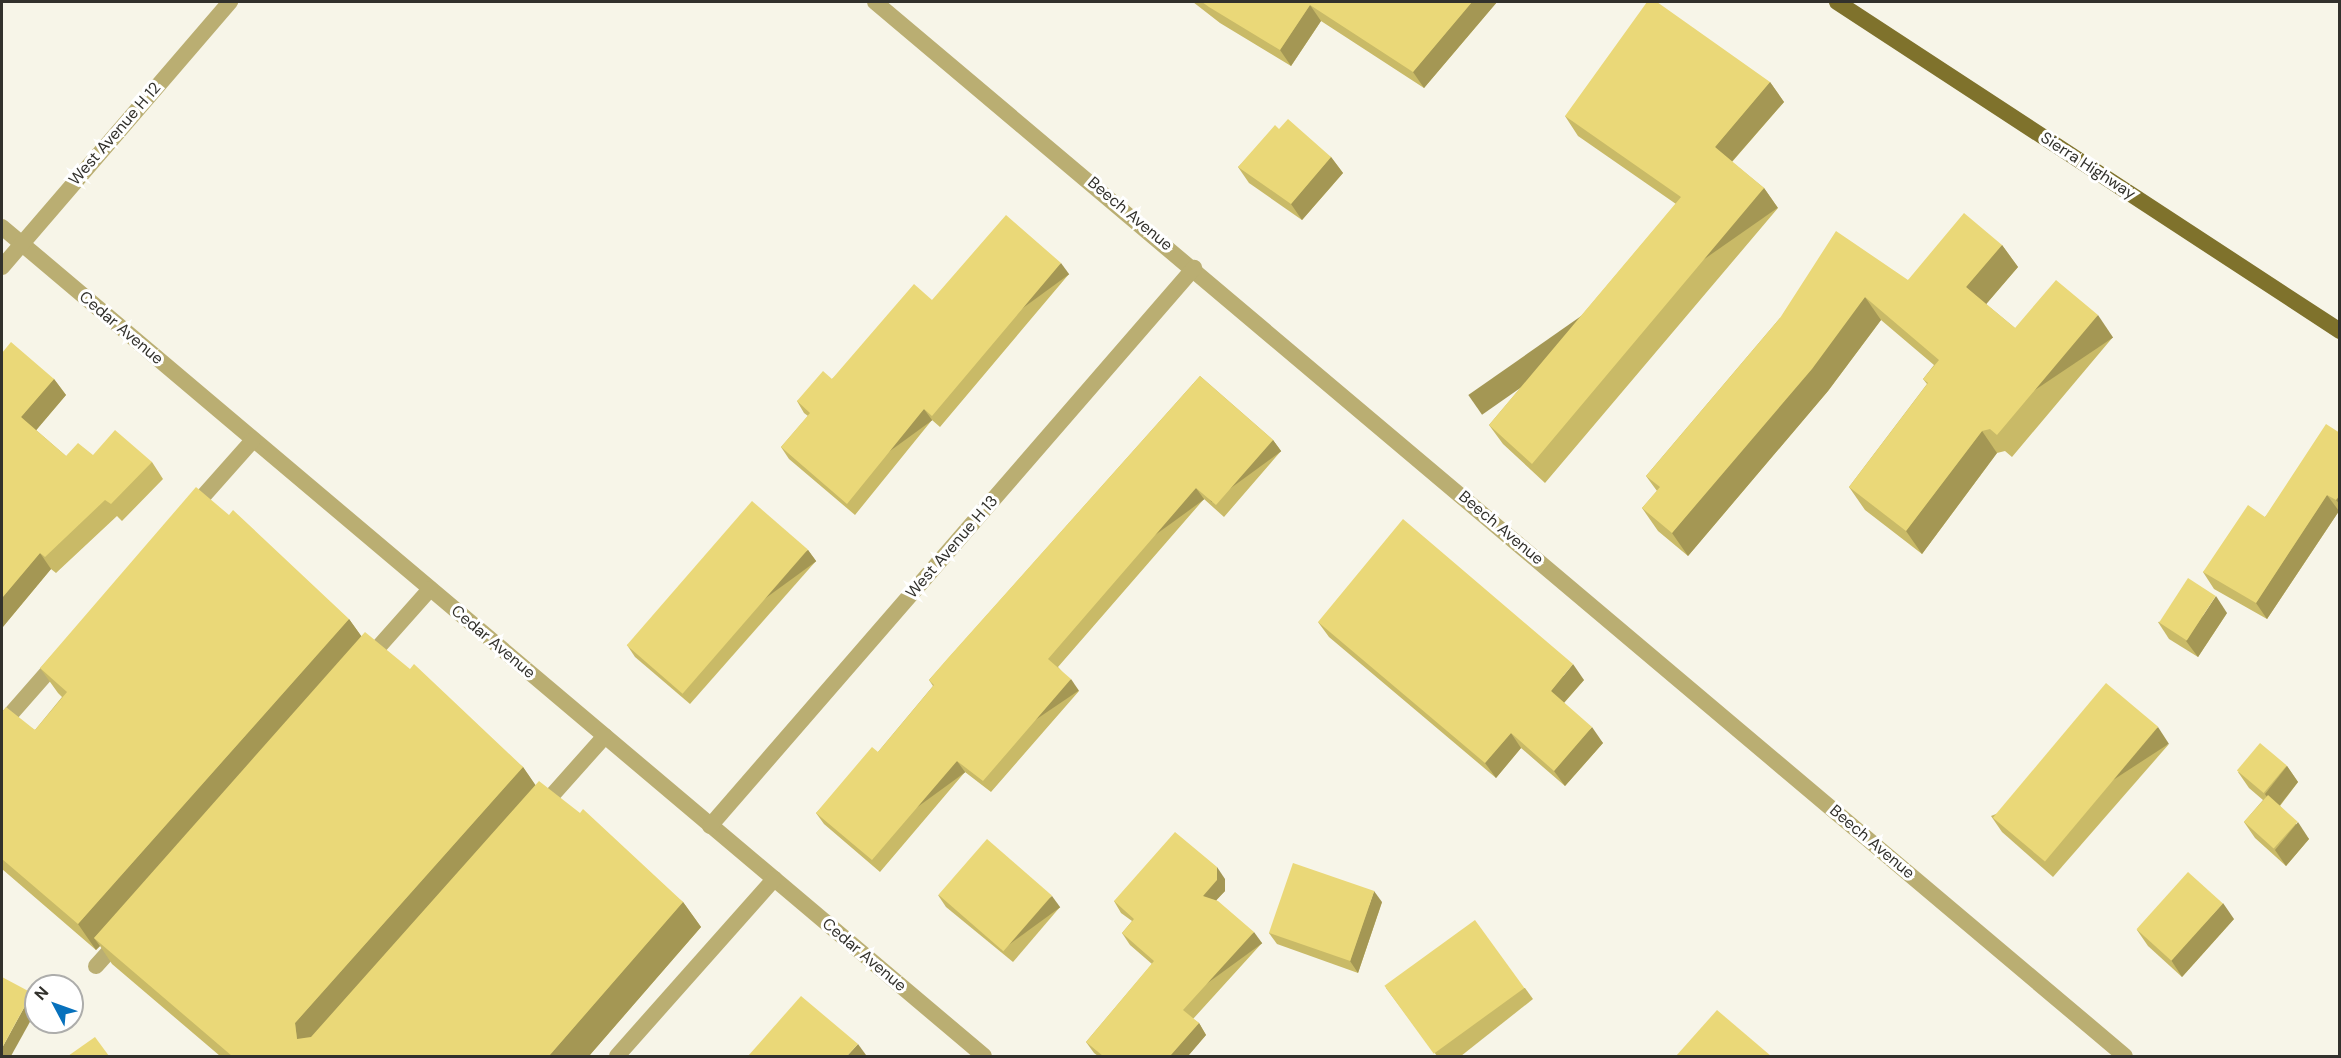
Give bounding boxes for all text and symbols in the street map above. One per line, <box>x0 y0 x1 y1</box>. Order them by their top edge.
street label: West Avenue H 12 <box>65 79 165 189</box>
street label: Sierra Highway <box>2037 128 2139 204</box>
street label: Beech Avenue <box>1084 173 1176 255</box>
street label: Cedar Avenue <box>75 287 167 369</box>
street label: Beech Avenue <box>1455 487 1547 569</box>
street label: West Avenue H 13 <box>902 492 1002 602</box>
street label: Cedar Avenue <box>447 601 539 683</box>
street label: Beech Avenue <box>1826 801 1918 883</box>
street label: Cedar Avenue <box>818 914 910 996</box>
north arrow <box>24 974 84 1034</box>
text: N <box>30 982 53 1004</box>

